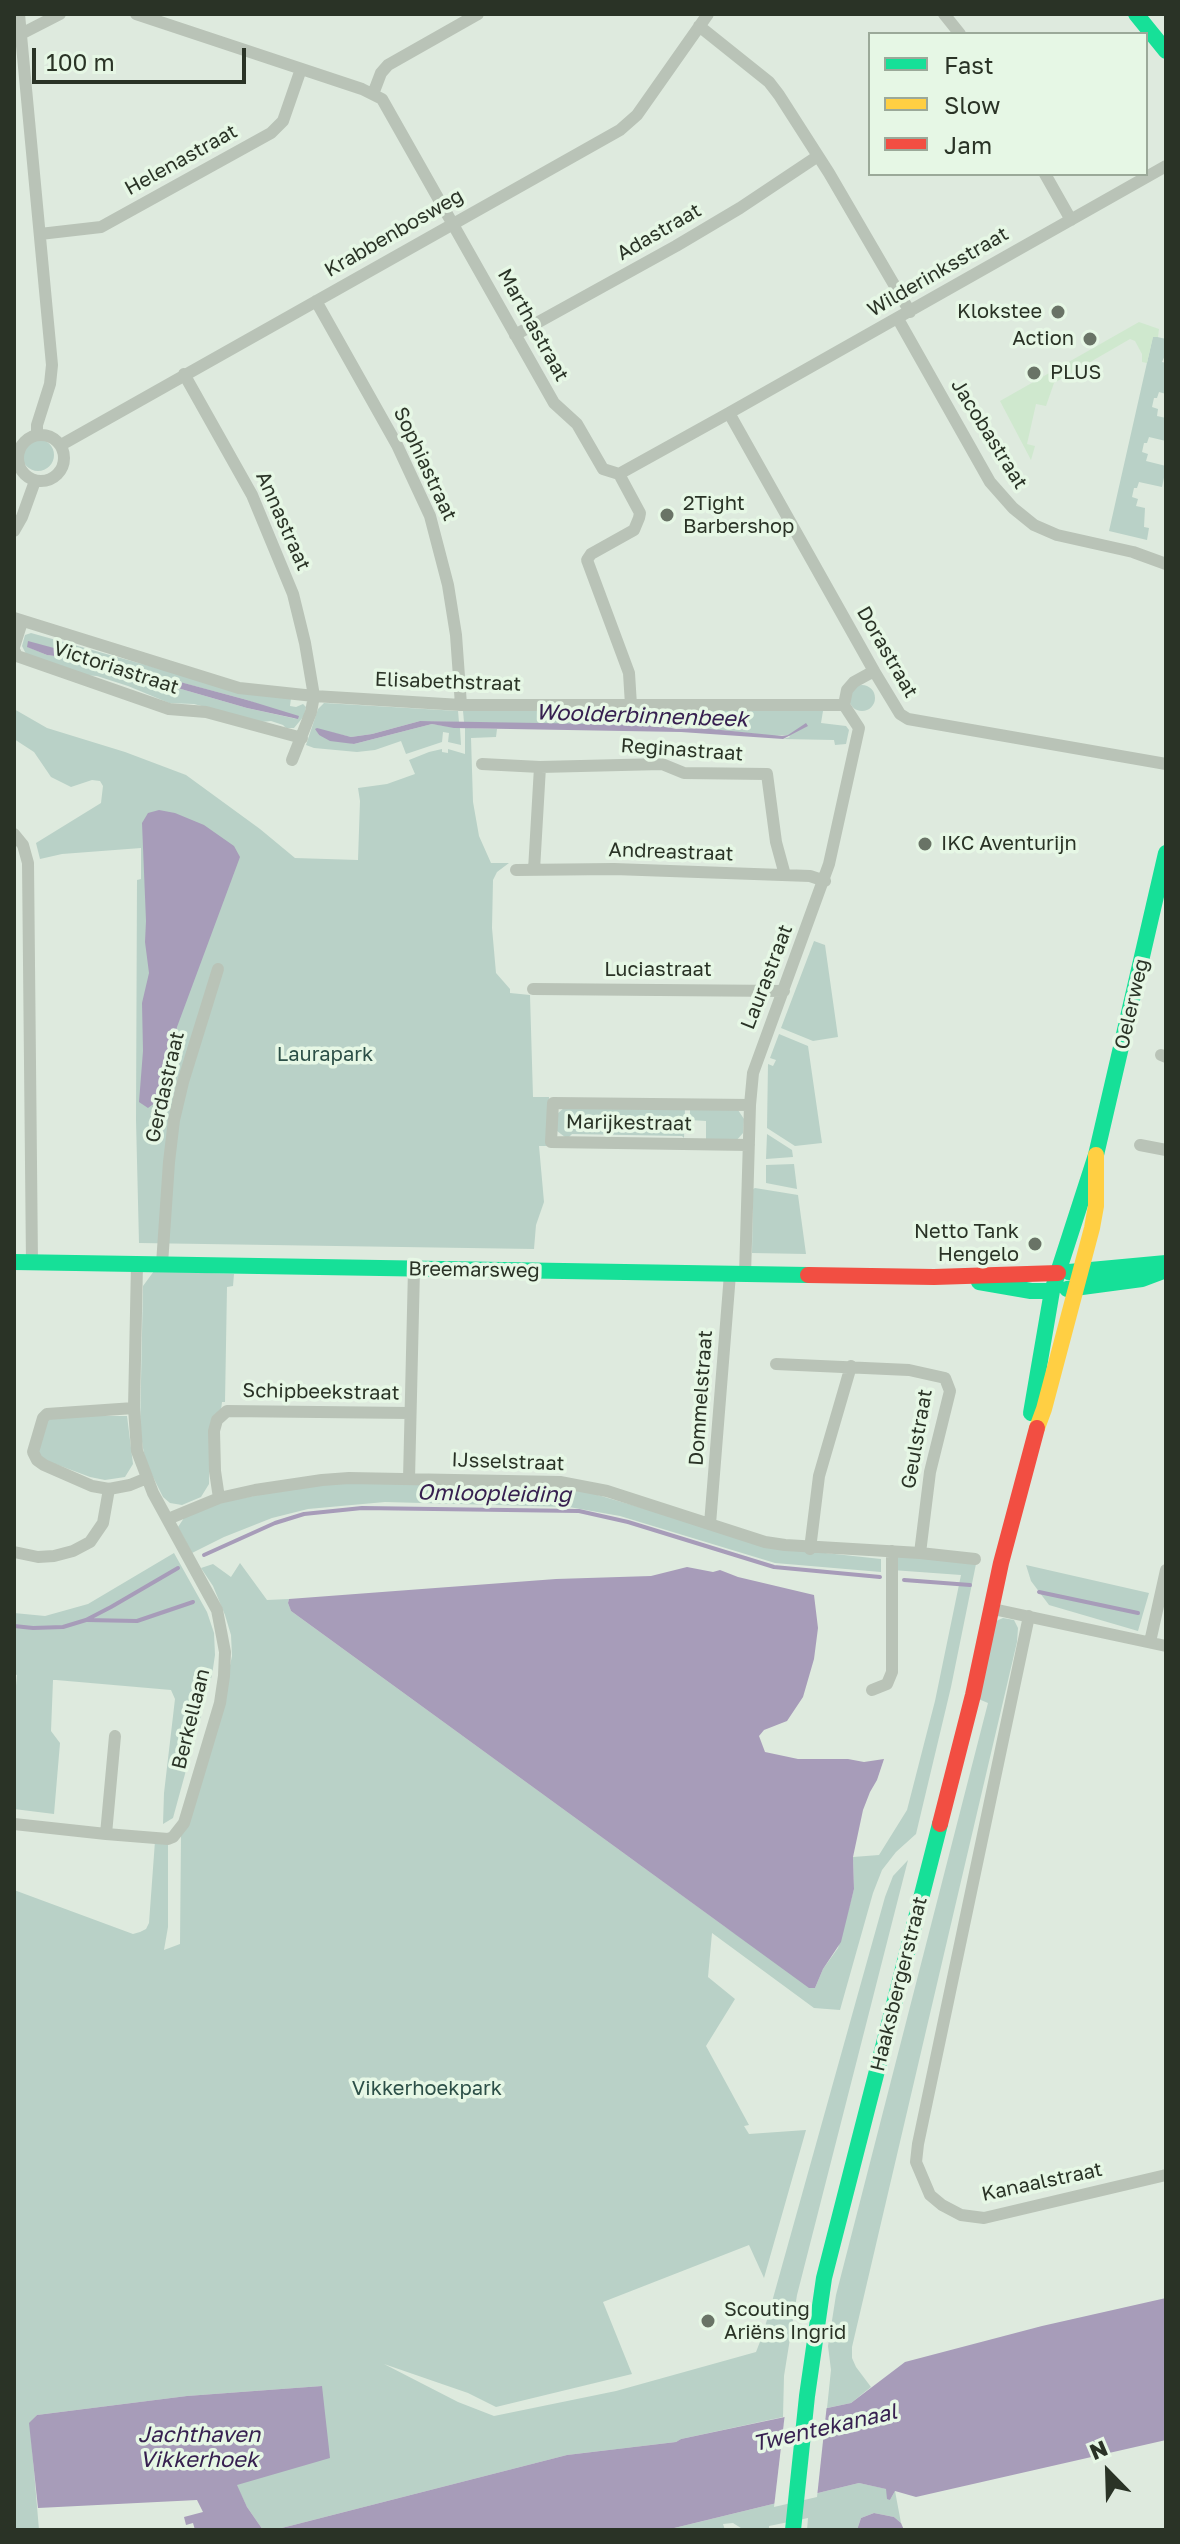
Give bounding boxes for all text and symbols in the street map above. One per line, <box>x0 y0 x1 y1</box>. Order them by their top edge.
scale bar <box>36 32 250 82</box>
legend <box>868 32 1148 176</box>
text: 100 m <box>46 47 115 76</box>
text: Fast <box>944 50 994 79</box>
text: Slow <box>944 90 1000 119</box>
street label: Helenastraat <box>121 119 241 201</box>
text: Jam <box>944 130 992 159</box>
street label: Krabbenbosweg <box>320 184 468 282</box>
street label: Adastraat <box>613 198 705 266</box>
street label: Wilderinksstraat <box>863 222 1013 322</box>
street label: Marthastraat <box>492 265 574 385</box>
place label: Klokstee <box>957 300 1042 324</box>
marker: Klokstee <box>1049 303 1067 321</box>
place label: Action <box>1012 327 1074 351</box>
marker: Action <box>1081 330 1099 348</box>
place label: PLUS <box>1050 361 1101 385</box>
marker: PLUS <box>1025 364 1043 382</box>
street label: Jacobastraat <box>946 374 1032 494</box>
street label: Sophiastraat <box>388 403 462 525</box>
street label: Annastraat <box>251 468 315 574</box>
place label: 2Tight Barbershop <box>683 492 794 539</box>
marker: 2Tight Barbershop <box>658 506 676 524</box>
street label: Dorastraat <box>851 602 923 702</box>
street label: Victoriastraat <box>50 636 182 700</box>
street label: Elisabethstraat <box>374 667 522 697</box>
water label: Woolderbinnenbeek <box>535 699 749 733</box>
street label: Reginastraat <box>620 734 744 766</box>
place label: IKC Aventurijn <box>941 832 1077 856</box>
marker: IKC Aventurijn <box>916 835 934 853</box>
street label: Andreastraat <box>608 838 734 866</box>
street label: Laurastraat <box>736 921 798 1033</box>
street label: Oelerweg <box>1110 956 1154 1052</box>
street label: Luciastraat <box>604 958 712 982</box>
street label: Gerdastraat <box>141 1029 189 1145</box>
park label: Laurapark <box>277 1043 373 1067</box>
street label: Marijkestraat <box>566 1110 692 1136</box>
place label: Netto Tank Hengelo <box>914 1220 1019 1267</box>
marker: Netto Tank Hengelo <box>1026 1235 1044 1253</box>
street label: Breemarsweg <box>408 1257 540 1283</box>
street label: Dommelstraat <box>684 1329 718 1467</box>
street label: Schipbeekstraat <box>242 1379 400 1405</box>
street label: Geulstraat <box>896 1387 938 1491</box>
street label: IJsselstraat <box>451 1448 565 1476</box>
water label: Omloopleiding <box>417 1479 571 1509</box>
street label: Berkellaan <box>167 1666 215 1772</box>
street label: Haaksbergerstraat <box>866 1894 932 2074</box>
park label: Vikkerhoekpark <box>352 2077 502 2101</box>
street label: Kanaalstraat <box>979 2157 1105 2207</box>
place label: Scouting Ariëns Ingrid <box>724 2298 846 2345</box>
marker: Scouting Ariëns Ingrid <box>699 2312 717 2330</box>
water label: Twentekanaal <box>750 2399 900 2457</box>
water label: Jachthaven Vikkerhoek <box>138 2422 260 2474</box>
north arrow <box>1068 2432 1148 2512</box>
text: N <box>1085 2434 1111 2465</box>

